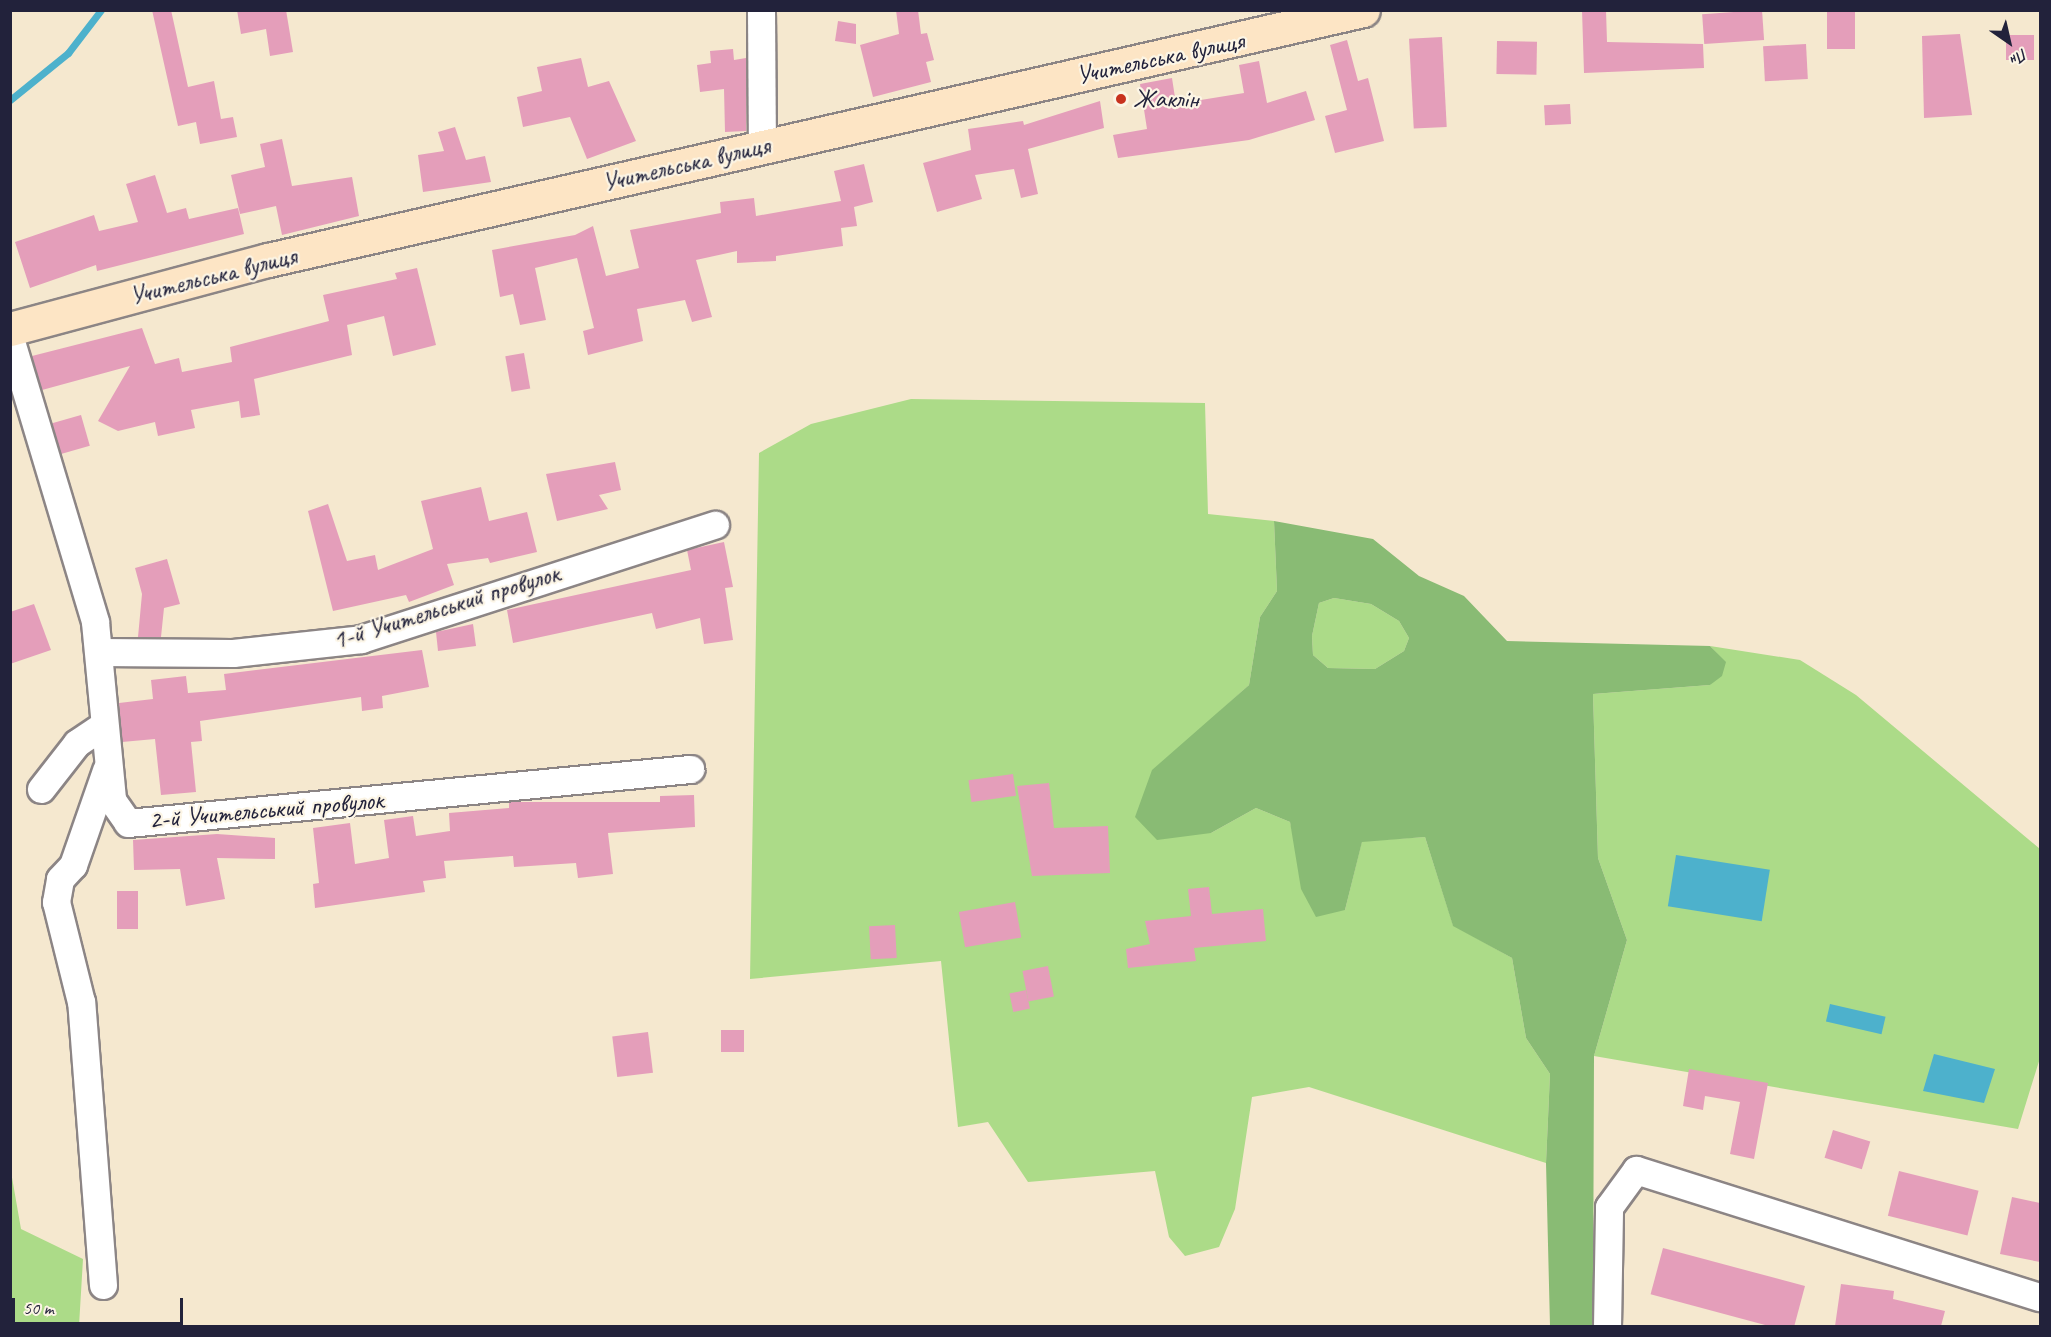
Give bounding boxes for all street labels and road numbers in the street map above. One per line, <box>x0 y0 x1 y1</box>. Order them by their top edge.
street label: Учительська вулиця <box>1074 25 1246 91</box>
street label: Учительська вулиця <box>600 130 772 198</box>
street label: Учительська вулиця <box>127 240 299 312</box>
street label: 1-й Учительський провулок <box>329 558 563 656</box>
street label: 2-й Учительський провулок <box>147 784 385 836</box>

